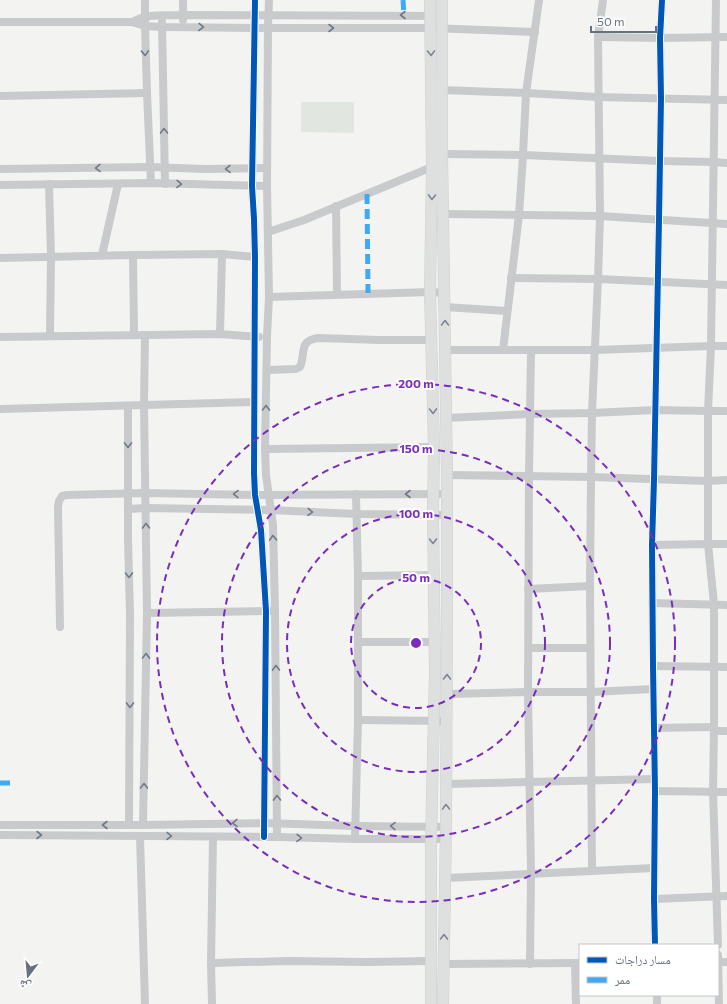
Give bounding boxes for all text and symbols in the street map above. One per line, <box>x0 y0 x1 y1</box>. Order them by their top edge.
scale bar <box>591 8 656 34</box>
one-way arrow <box>400 11 406 19</box>
text: 50 m <box>597 14 625 28</box>
one-way arrow <box>198 23 204 31</box>
one-way arrow <box>328 24 334 32</box>
one-way arrow <box>141 50 150 56</box>
one-way arrow <box>427 50 435 56</box>
one-way arrow <box>160 128 168 134</box>
one-way arrow <box>95 164 101 172</box>
one-way arrow <box>225 165 231 173</box>
one-way arrow <box>176 180 182 188</box>
one-way arrow <box>428 194 436 200</box>
one-way arrow <box>441 320 449 326</box>
text: 200 m <box>398 376 434 390</box>
one-way arrow <box>262 405 270 411</box>
one-way arrow <box>429 408 437 414</box>
text: 150 m <box>399 441 433 455</box>
one-way arrow <box>124 442 132 448</box>
one-way arrow <box>233 490 239 498</box>
one-way arrow <box>405 490 411 498</box>
text: 100 m <box>399 506 433 520</box>
one-way arrow <box>307 508 313 517</box>
one-way arrow <box>141 523 150 529</box>
one-way arrow <box>269 535 277 541</box>
one-way arrow <box>429 538 437 544</box>
text: 50 m <box>402 570 430 584</box>
one-way arrow <box>125 572 133 578</box>
centre of rings <box>409 636 423 650</box>
one-way arrow <box>142 653 150 659</box>
one-way arrow <box>272 665 280 671</box>
one-way arrow <box>443 674 451 680</box>
one-way arrow <box>126 702 134 708</box>
one-way arrow <box>140 783 148 789</box>
one-way arrow <box>273 795 281 801</box>
one-way arrow <box>442 804 450 810</box>
one-way arrow <box>232 819 238 827</box>
one-way arrow <box>102 821 108 829</box>
one-way arrow <box>390 822 396 831</box>
one-way arrow <box>36 831 42 839</box>
one-way arrow <box>166 832 172 840</box>
one-way arrow <box>296 833 302 842</box>
one-way arrow <box>440 934 448 940</box>
legend <box>579 944 719 996</box>
text: مسار دراجات <box>615 952 671 967</box>
north arrow <box>8 956 48 996</box>
text: ممر <box>614 972 630 986</box>
text: ش <box>17 976 33 994</box>

